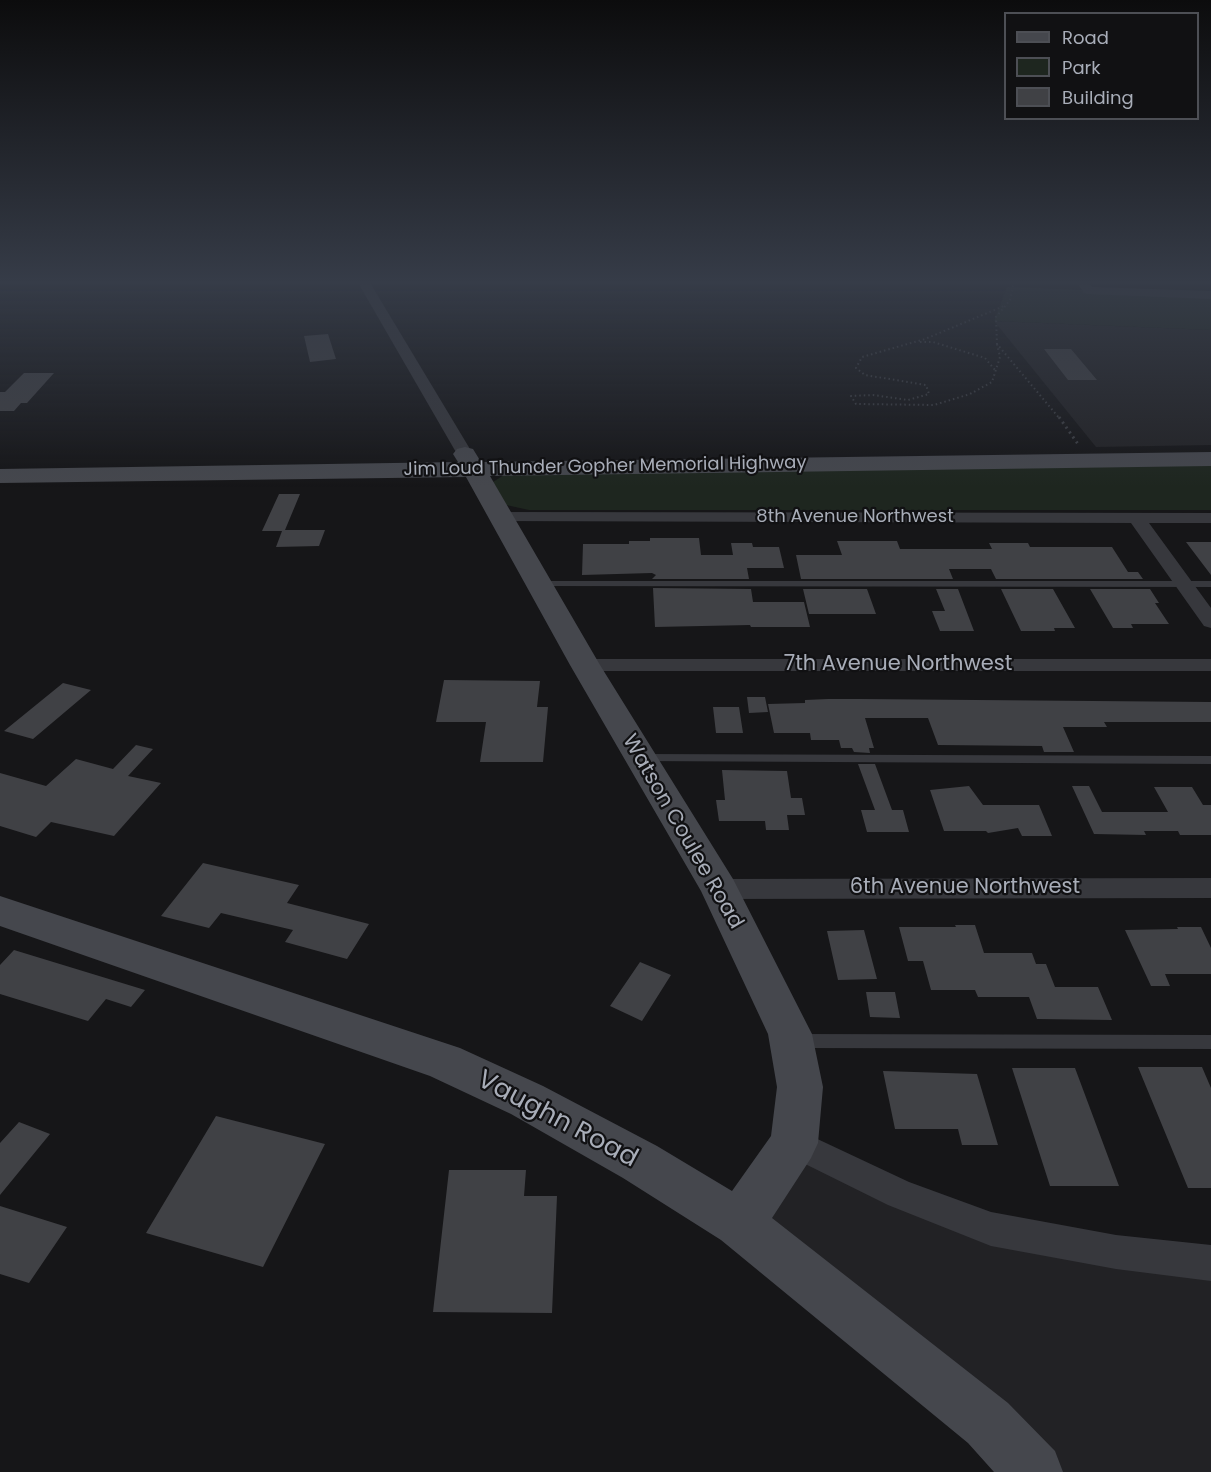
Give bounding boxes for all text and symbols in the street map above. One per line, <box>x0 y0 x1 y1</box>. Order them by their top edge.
legend <box>1004 12 1199 120</box>
text: Road <box>1062 25 1109 50</box>
text: Park <box>1062 55 1101 80</box>
text: Building <box>1062 85 1134 110</box>
street label: Jim Loud Thunder Gopher Memorial Highway <box>403 453 807 481</box>
street label: 8th Avenue Northwest <box>756 506 954 528</box>
street label: 7th Avenue Northwest <box>784 652 1012 678</box>
street label: Watson Coulee Road <box>616 730 748 934</box>
street label: 6th Avenue Northwest <box>850 875 1080 901</box>
street label: Vaughn Road <box>471 1065 643 1175</box>

